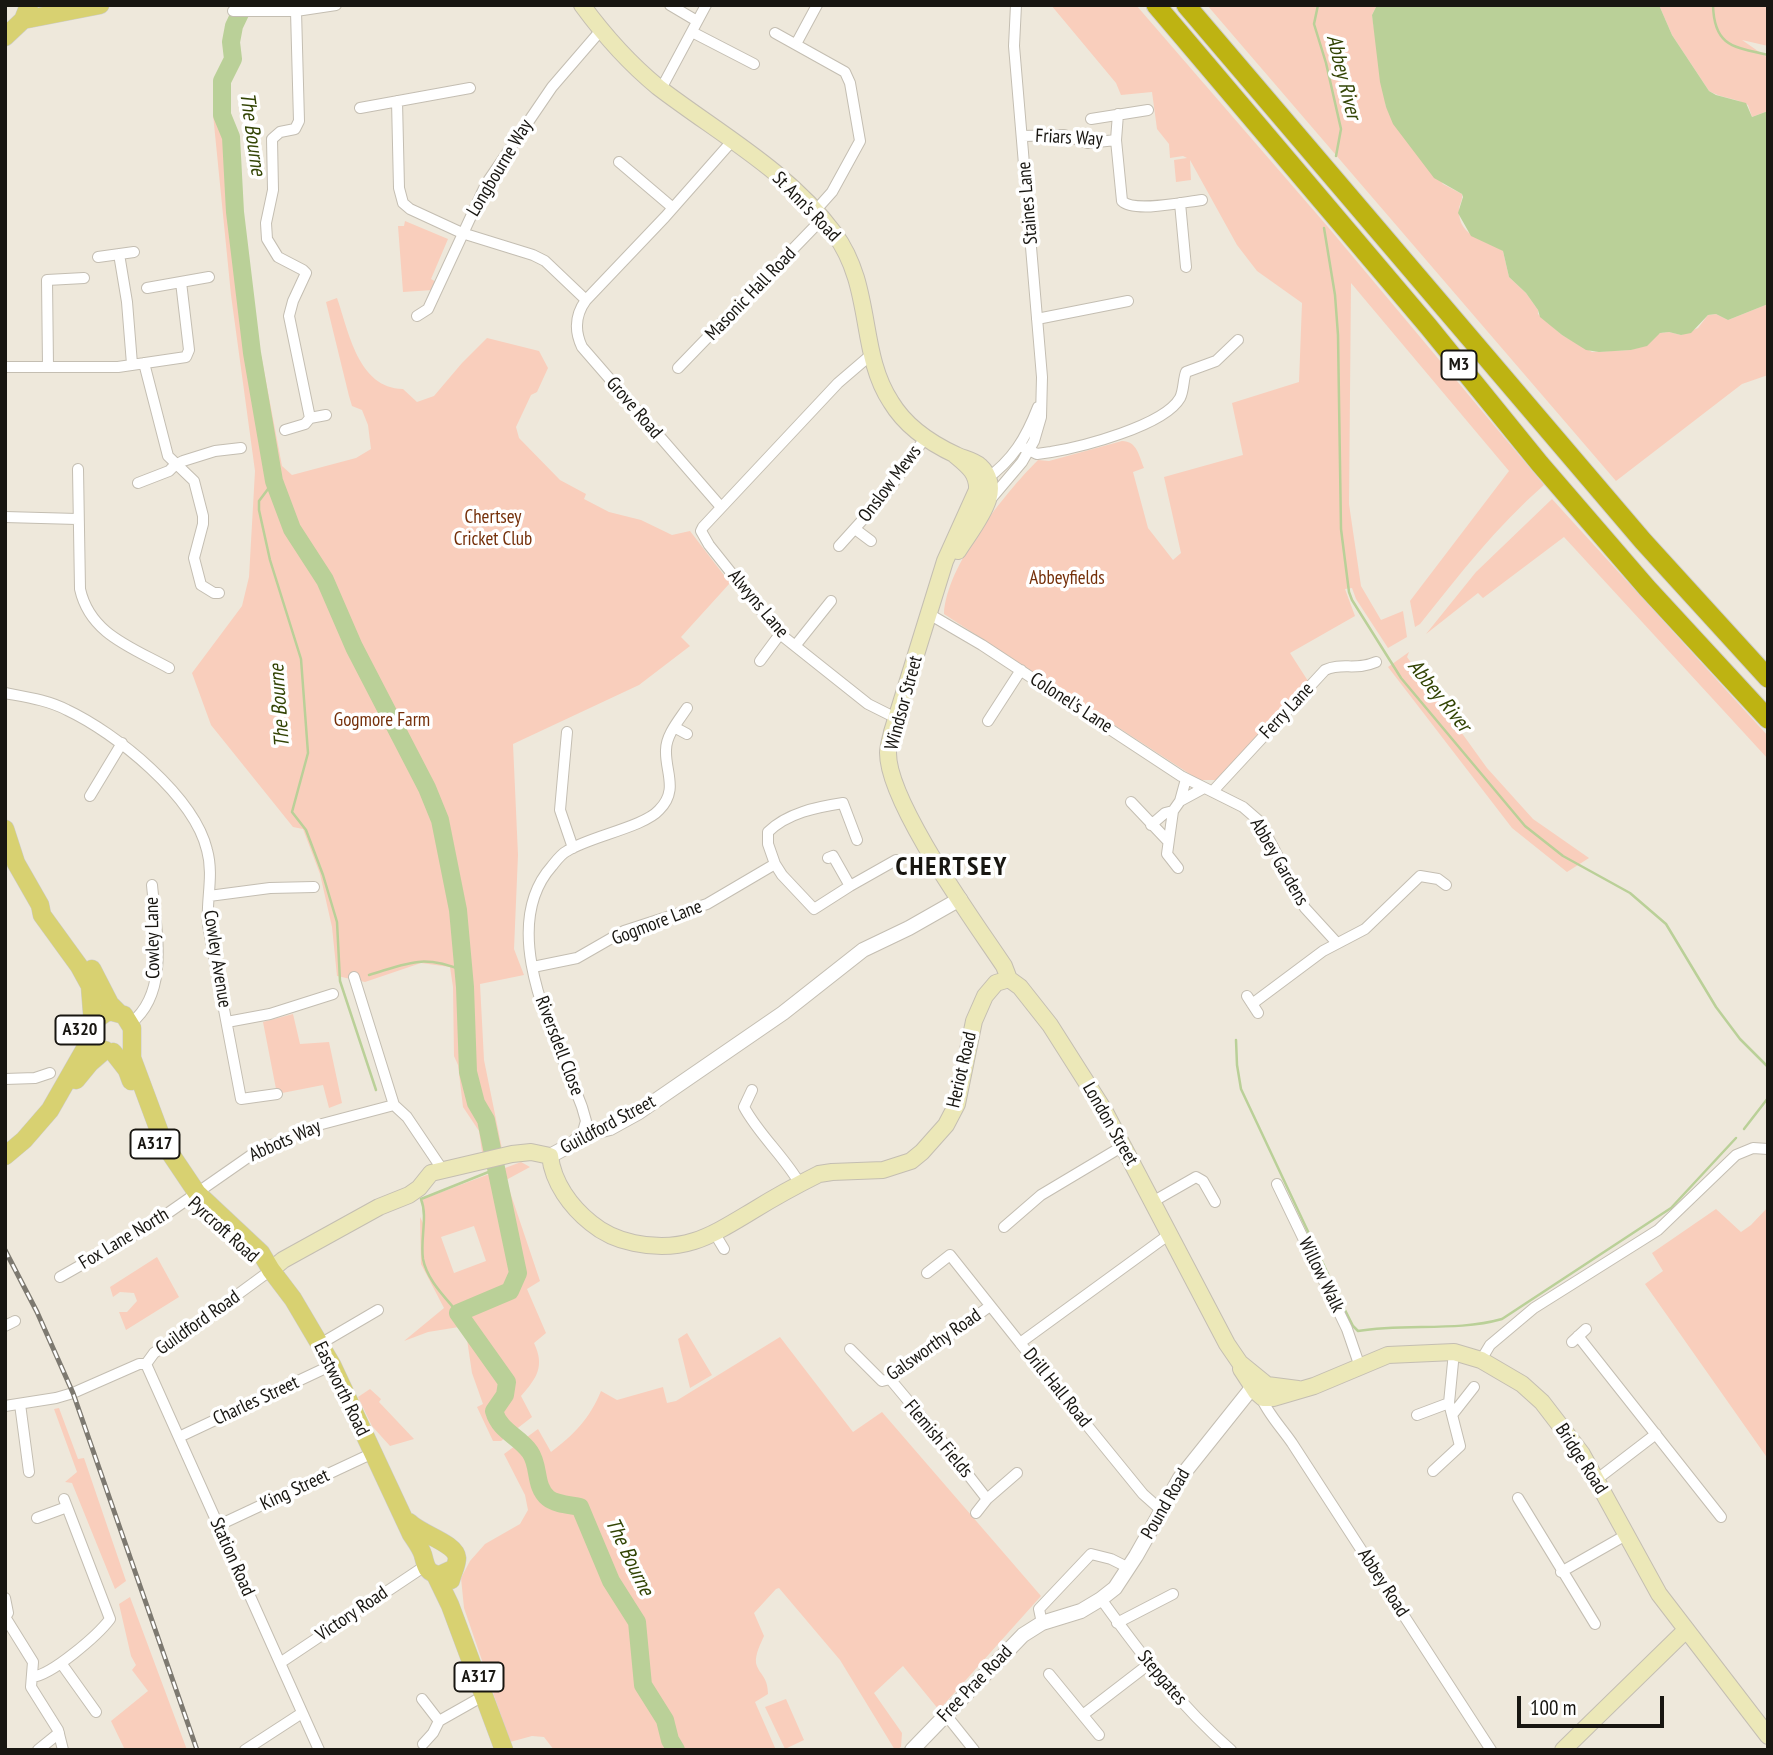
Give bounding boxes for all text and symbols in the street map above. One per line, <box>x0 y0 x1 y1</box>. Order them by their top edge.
water label: Abbey River <box>1320 32 1366 122</box>
water label: The Bourne <box>234 91 270 177</box>
street label: Longbourne Way <box>462 116 538 220</box>
street label: Friars Way <box>1035 125 1103 151</box>
street label: Staines Lane <box>1013 161 1043 245</box>
street label: St Ann's Road <box>767 167 845 247</box>
street label: Masonic Hall Road <box>701 243 801 345</box>
road number: M3 <box>1442 351 1476 380</box>
street label: Grove Road <box>601 373 667 443</box>
street label: Onslow Mews <box>854 441 926 527</box>
park label: Chertsey Cricket Club <box>454 507 532 551</box>
street label: Alwyns Lane <box>723 565 793 643</box>
park label: Abbeyfields <box>1029 568 1105 590</box>
street label: Windsor Street <box>880 653 928 753</box>
water label: Abbey River <box>1402 655 1476 737</box>
water label: The Bourne <box>265 663 295 749</box>
street label: Colonel's Lane <box>1025 668 1117 738</box>
street label: Ferry Lane <box>1255 678 1319 744</box>
park label: Gogmore Farm <box>334 710 430 732</box>
street label: Abbey Gardens <box>1245 814 1313 910</box>
district label: CHERTSEY <box>897 852 1007 884</box>
street label: Gogmore Lane <box>609 895 705 951</box>
street label: Cowley Lane <box>141 897 165 979</box>
street label: Cowley Avenue <box>198 909 236 1009</box>
street label: Riversdell Close <box>530 993 588 1099</box>
road number: A320 <box>56 1015 104 1044</box>
street label: Heriot Road <box>942 1030 982 1110</box>
street label: London Street <box>1077 1079 1143 1169</box>
street label: Guildford Street <box>557 1090 659 1160</box>
street label: Abbots Way <box>246 1115 324 1167</box>
road number: A317 <box>130 1129 180 1158</box>
street label: Pyrcroft Road <box>183 1192 263 1268</box>
street label: Fox Lane North <box>75 1203 173 1275</box>
street label: Willow Walk <box>1293 1234 1349 1316</box>
street label: Guildford Road <box>152 1286 244 1360</box>
street label: Galsworthy Road <box>882 1304 986 1386</box>
street label: Eastworth Road <box>308 1338 374 1440</box>
street label: Drill Hall Road <box>1018 1344 1096 1432</box>
street label: Charles Street <box>210 1371 302 1431</box>
street label: Flemish Fields <box>899 1396 977 1482</box>
street label: Bridge Road <box>1550 1420 1612 1498</box>
street label: King Street <box>257 1464 333 1516</box>
street label: Pound Road <box>1137 1465 1195 1543</box>
street label: Station Road <box>205 1514 259 1600</box>
water label: The Bourne <box>599 1514 659 1600</box>
street label: Abbey Road <box>1353 1545 1413 1621</box>
street label: Victory Road <box>312 1582 392 1646</box>
street label: Free Prae Road <box>933 1641 1017 1727</box>
street label: Stepgates <box>1133 1646 1191 1710</box>
road number: A317 <box>454 1662 504 1692</box>
scale bar <box>1521 1682 1668 1726</box>
text: 100 m <box>1530 1694 1576 1721</box>

